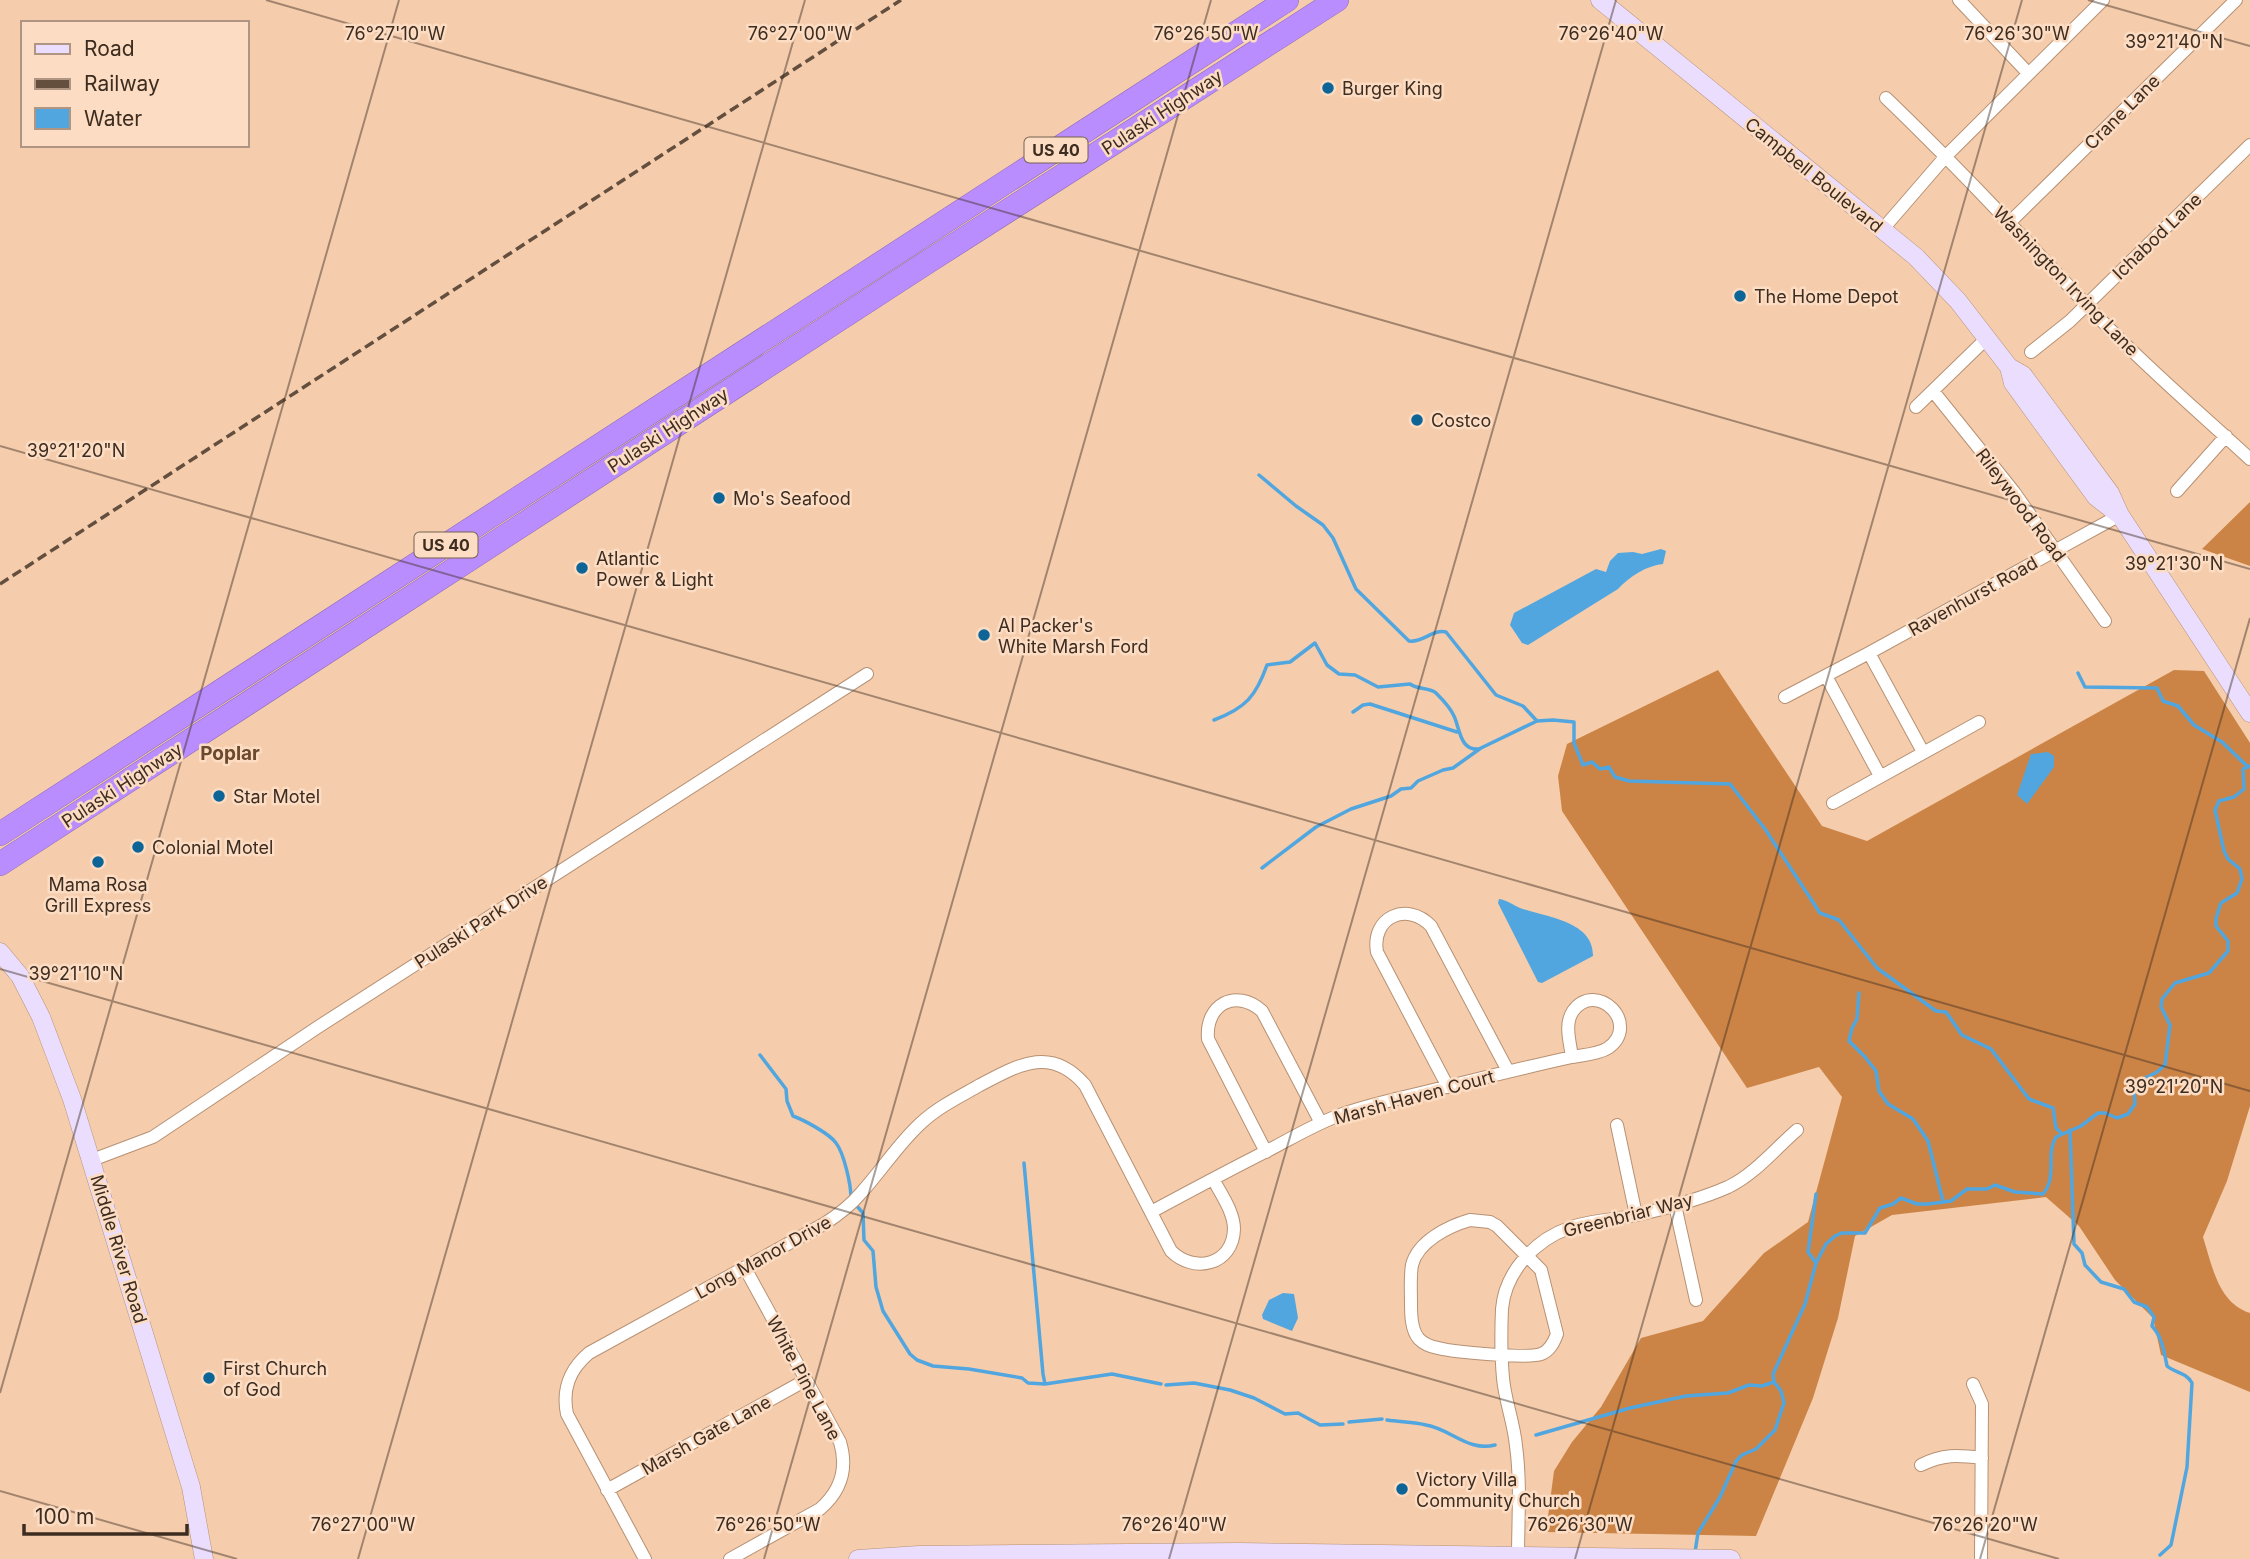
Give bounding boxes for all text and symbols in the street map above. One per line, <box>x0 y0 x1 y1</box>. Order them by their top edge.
legend <box>21 21 248 147</box>
text: 76°27'10"W <box>345 23 446 44</box>
text: 76°27'00"W <box>748 23 853 44</box>
text: 76°26'50"W <box>1153 23 1259 44</box>
text: 76°26'40"W <box>1559 23 1664 44</box>
text: 76°26'30"W <box>1964 23 2070 44</box>
text: 39°21'40"N <box>2125 31 2223 52</box>
text: Road <box>84 36 135 61</box>
street label: Pulaski Highway <box>1098 65 1226 159</box>
street label: Crane Lane <box>2080 70 2164 154</box>
text: Railway <box>84 71 160 96</box>
place label: Burger King <box>1342 78 1443 99</box>
marker: Burger King <box>1320 80 1336 96</box>
text: Water <box>84 106 142 131</box>
street label: Campbell Boulevard <box>1741 113 1887 237</box>
road number: US 40 <box>1024 138 1088 162</box>
street label: Ichabod Lane <box>2108 188 2206 284</box>
street label: Washington Irving Lane <box>1989 202 2143 360</box>
place label: The Home Depot <box>1754 286 1899 307</box>
marker: The Home Depot <box>1732 288 1748 304</box>
street label: Pulaski Highway <box>604 383 732 477</box>
place label: Costco <box>1431 410 1491 431</box>
marker: Costco <box>1409 412 1425 428</box>
text: 39°21'20"N <box>27 440 125 461</box>
street label: Rileywood Road <box>1972 444 2070 566</box>
place label: Mo's Seafood <box>733 488 851 509</box>
marker: Mo's Seafood <box>711 490 727 506</box>
road number: US 40 <box>414 532 478 558</box>
place label: Atlantic Power & Light <box>596 548 713 590</box>
street label: Ravenhurst Road <box>1905 552 2041 640</box>
text: 39°21'30"N <box>2125 553 2223 574</box>
marker: Atlantic Power & Light <box>574 560 590 576</box>
place label: Al Packer's White Marsh Ford <box>998 615 1149 657</box>
marker: Al Packer's White Marsh Ford <box>976 627 992 643</box>
street label: Pulaski Highway <box>58 738 186 832</box>
district label: Poplar <box>200 742 260 765</box>
place label: Star Motel <box>233 786 320 807</box>
marker: Star Motel <box>211 788 227 804</box>
place label: Colonial Motel <box>152 837 273 858</box>
marker: Colonial Motel <box>130 839 146 855</box>
marker: Mama Rosa Grill Express <box>90 854 106 870</box>
street label: Pulaski Park Drive <box>411 871 551 973</box>
place label: Mama Rosa Grill Express <box>45 874 151 916</box>
text: 39°21'10"N <box>29 963 123 984</box>
street label: Marsh Haven Court <box>1332 1065 1497 1129</box>
text: 39°21'20"N <box>2125 1076 2223 1097</box>
street label: Middle River Road <box>86 1172 152 1326</box>
street label: Greenbriar Way <box>1561 1189 1695 1241</box>
street label: Long Manor Drive <box>691 1211 835 1303</box>
street label: White Pine Lane <box>762 1312 846 1444</box>
place label: First Church of God <box>223 1358 327 1400</box>
marker: First Church of God <box>201 1370 217 1386</box>
street label: Marsh Gate Lane <box>638 1391 774 1479</box>
place label: Victory Villa Community Church <box>1416 1469 1580 1511</box>
marker: Victory Villa Community Church <box>1394 1481 1410 1497</box>
scale bar <box>24 1492 187 1536</box>
text: 100 m <box>35 1504 94 1529</box>
text: 76°27'00"W <box>311 1514 416 1535</box>
text: 76°26'50"W <box>715 1514 821 1535</box>
text: 76°26'40"W <box>1122 1514 1227 1535</box>
text: 76°26'30"W <box>1527 1514 1633 1535</box>
text: 76°26'20"W <box>1932 1514 2038 1535</box>

